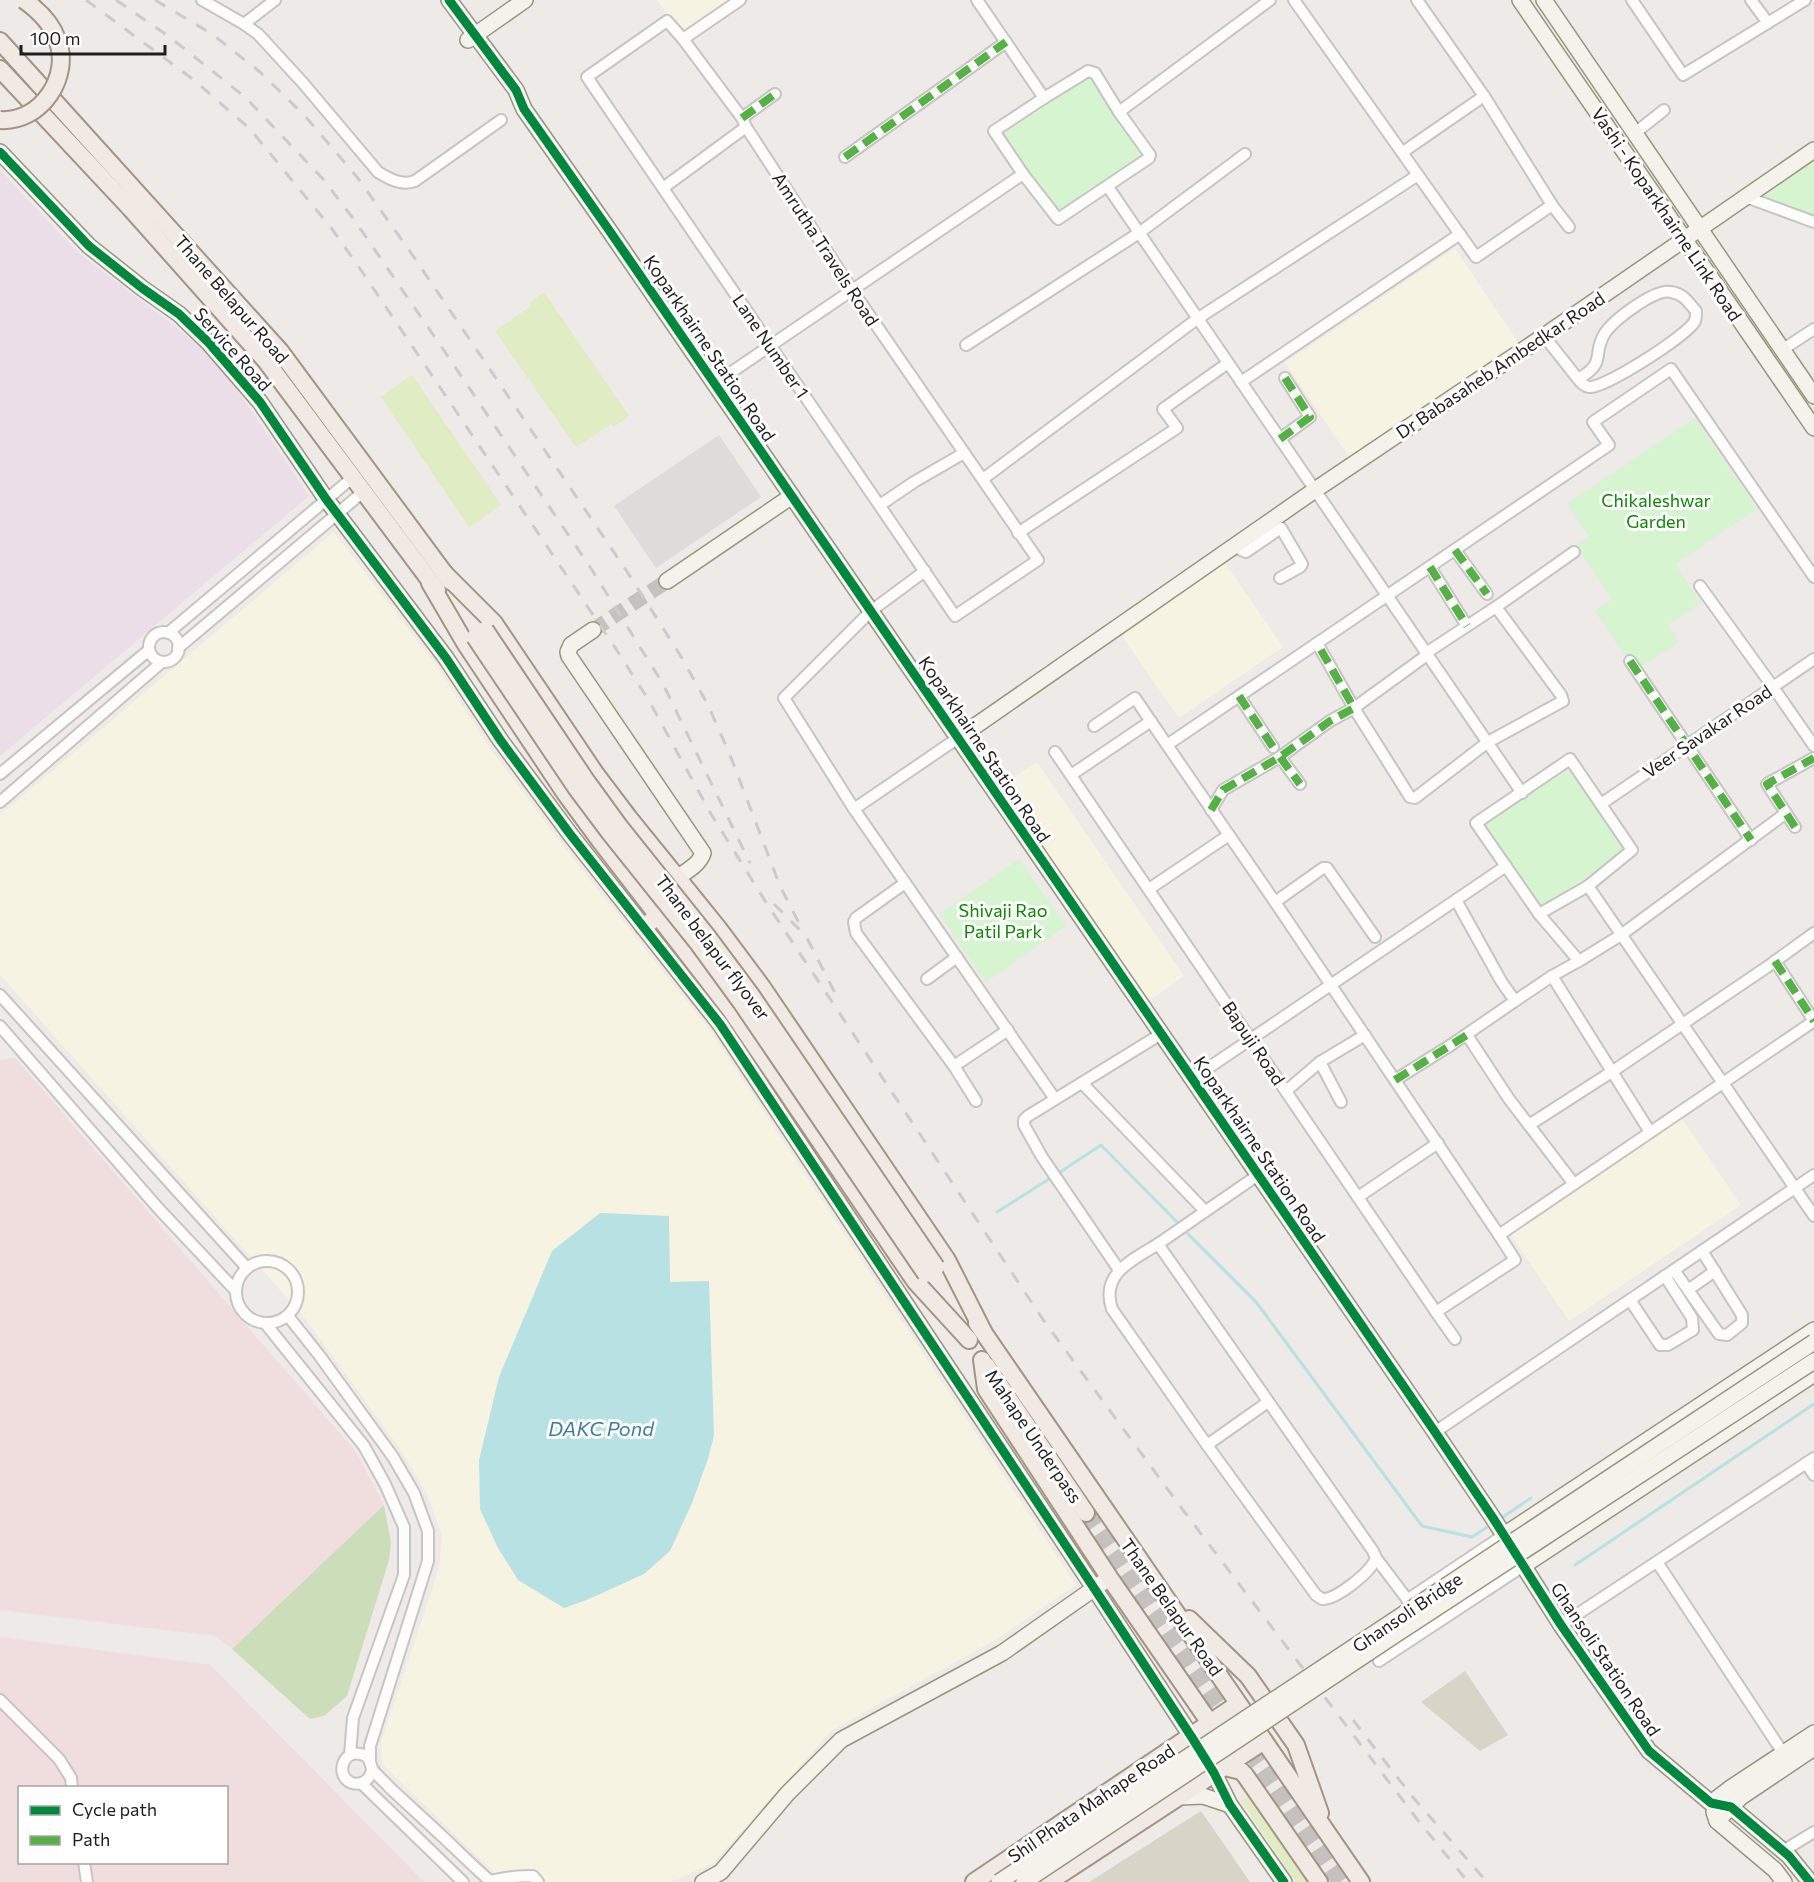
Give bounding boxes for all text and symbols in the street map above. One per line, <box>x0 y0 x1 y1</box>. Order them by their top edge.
scale bar <box>21 18 165 56</box>
text: 100 m <box>30 27 80 49</box>
street label: Vashi - Koparkhairne Link Road <box>1587 103 1747 325</box>
street label: Amrutha Travels Road <box>768 168 884 330</box>
street label: Thane Belapur Road <box>170 230 294 368</box>
street label: Koparkhairne Station Road <box>639 251 781 445</box>
street label: Dr Babasaheb Ambedkar Road <box>1391 287 1609 443</box>
street label: Lane Number 1 <box>728 290 814 402</box>
street label: Service Road <box>190 303 276 395</box>
park label: Chikaleshwar Garden <box>1601 489 1711 532</box>
street label: Koparkhairne Station Road <box>914 652 1056 846</box>
street label: Veer Savakar Road <box>1638 680 1776 782</box>
street label: Thane belapur flyover <box>651 870 775 1024</box>
park label: Shivaji Rao Patil Park <box>959 899 1047 942</box>
street label: Bapuji Road <box>1218 997 1290 1089</box>
street label: Koparkhairne Station Road <box>1189 1052 1331 1246</box>
street label: Mahape Underpass <box>981 1365 1087 1507</box>
water label: DAKC Pond <box>548 1416 655 1440</box>
street label: Thane Belapur Road <box>1116 1534 1228 1680</box>
street label: Ghansoli Bridge <box>1348 1567 1466 1657</box>
street label: Ghansoli Station Road <box>1546 1578 1666 1740</box>
street label: Shil Phata Mahape Road <box>1003 1739 1179 1867</box>
legend <box>18 1786 228 1864</box>
text: Cycle path <box>72 1798 157 1820</box>
text: Path <box>72 1828 110 1850</box>

